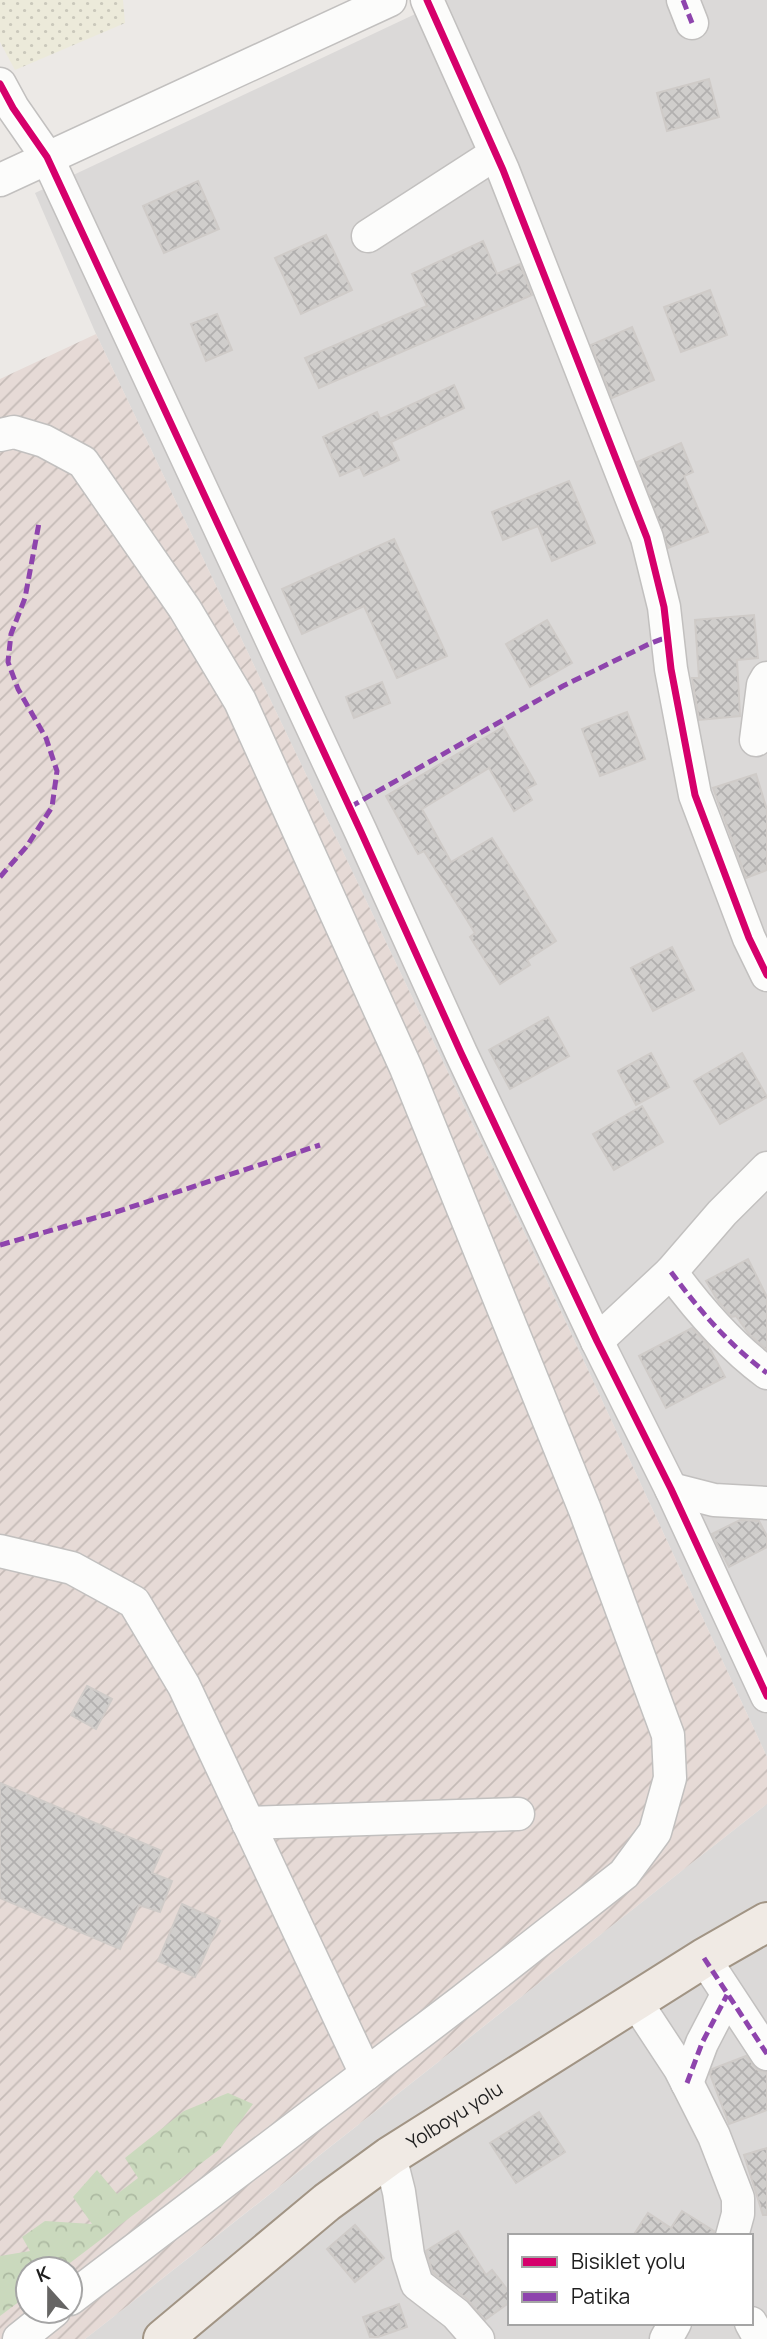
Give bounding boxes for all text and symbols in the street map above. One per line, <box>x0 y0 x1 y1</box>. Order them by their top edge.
street label: Yolboyu yolu <box>402 2075 507 2155</box>
legend <box>508 2234 753 2325</box>
text: Bisiklet yolu <box>571 2247 685 2275</box>
north arrow <box>14 2255 84 2325</box>
text: K <box>33 2260 54 2288</box>
text: Patika <box>571 2282 630 2310</box>

